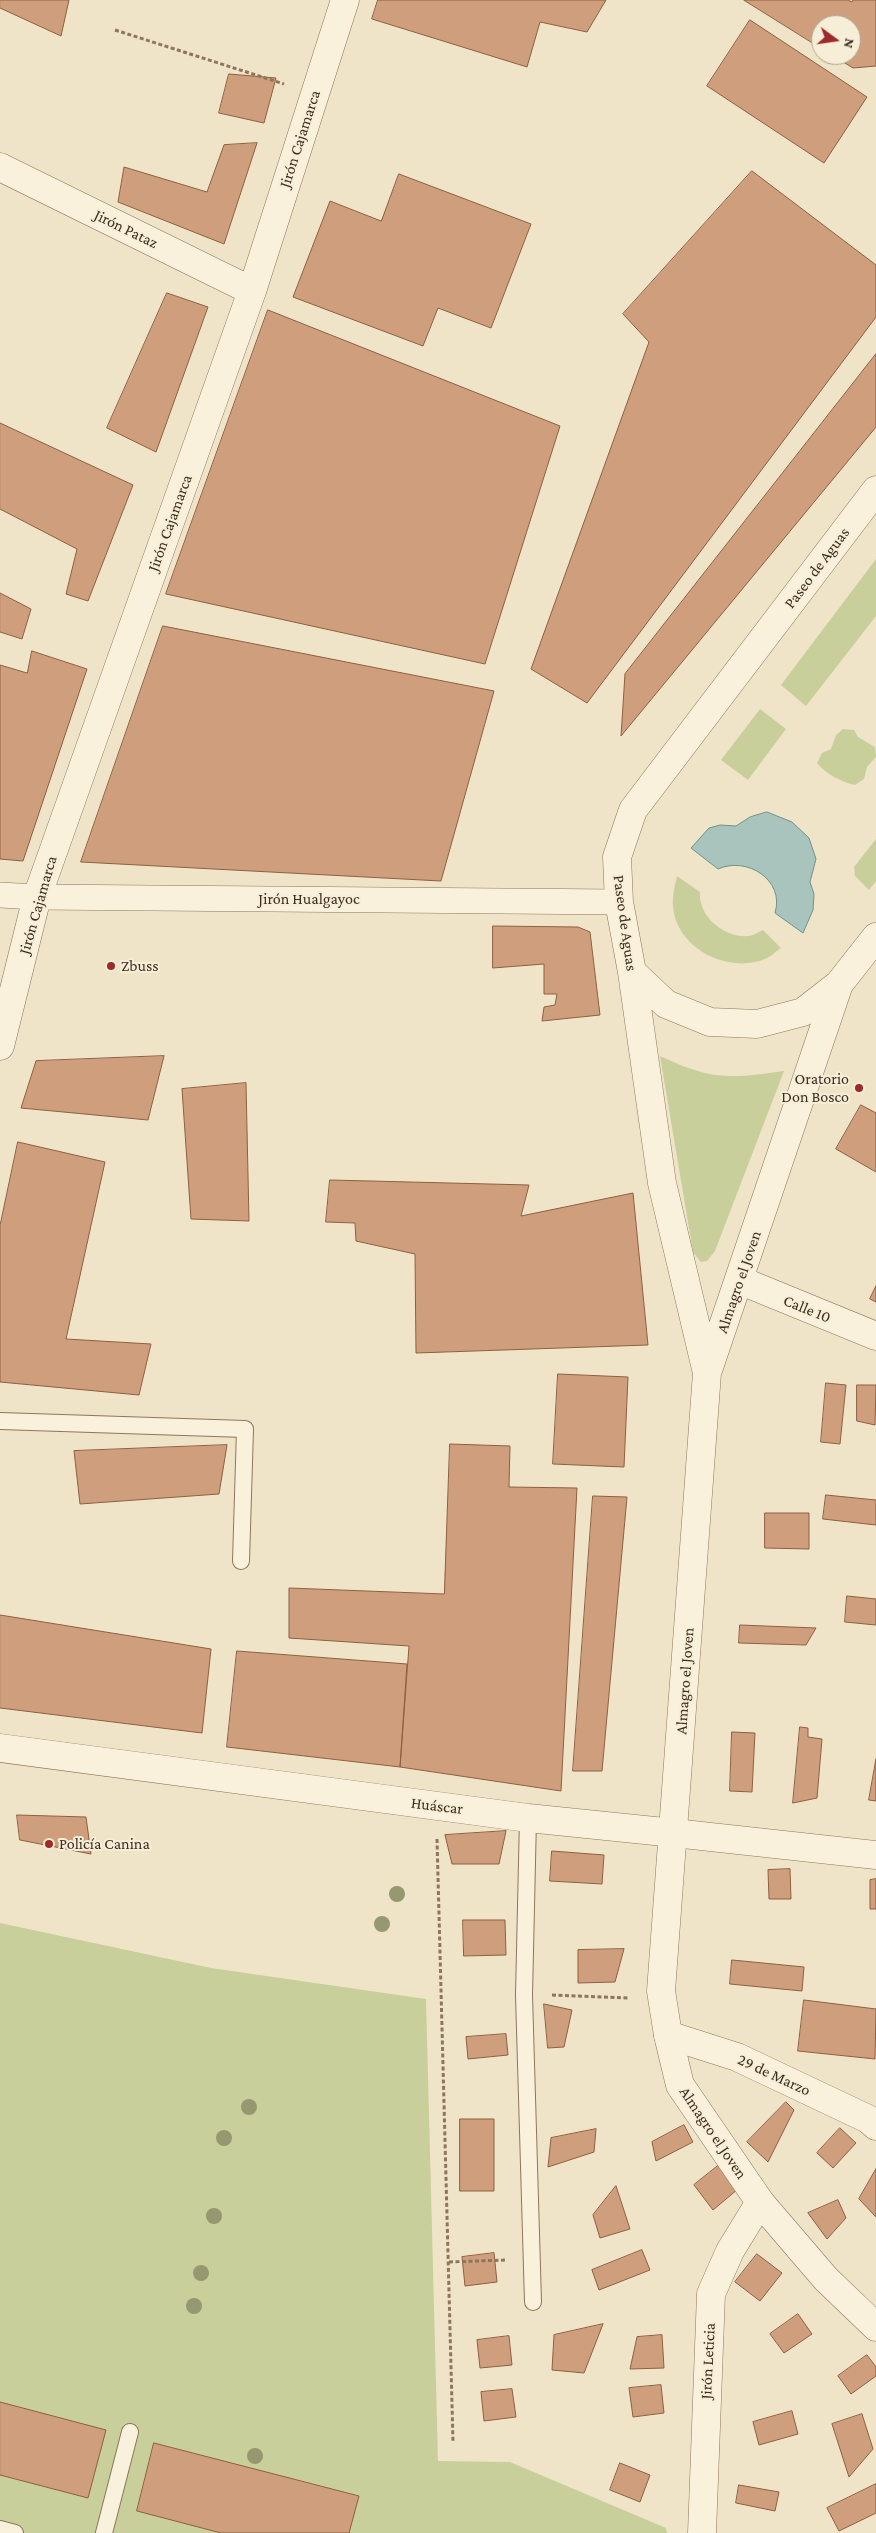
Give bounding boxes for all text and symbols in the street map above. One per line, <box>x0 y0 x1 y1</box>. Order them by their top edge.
north arrow <box>811 15 861 65</box>
text: N <box>841 37 859 50</box>
street label: Jirón Cajamarca <box>275 88 325 190</box>
street label: Jirón Pataz <box>91 205 161 253</box>
street label: Jirón Cajamarca <box>144 472 196 574</box>
street label: Paseo de Aguas <box>780 524 854 612</box>
street label: Jirón Cajamarca <box>15 854 61 956</box>
street label: Paseo de Aguas <box>609 874 641 972</box>
street label: Jirón Hualgayoc <box>258 889 360 909</box>
place label: Zbuss <box>121 956 159 976</box>
marker: Zbuss <box>105 960 117 972</box>
place label: Oratorio Don Bosco <box>781 1069 849 1107</box>
marker: Oratorio Don Bosco <box>853 1082 865 1094</box>
street label: Almagro el Joven <box>712 1228 766 1336</box>
street label: Calle 10 <box>780 1291 834 1327</box>
street label: Almagro el Joven <box>672 1627 698 1735</box>
street label: Huáscar <box>410 1793 464 1819</box>
place label: Policía Canina <box>59 1834 150 1854</box>
marker: Policía Canina <box>43 1838 55 1850</box>
street label: 29 de Marzo <box>734 2050 814 2100</box>
street label: Almagro el Joven <box>675 2083 751 2183</box>
street label: Jirón Leticia <box>696 2322 720 2400</box>

